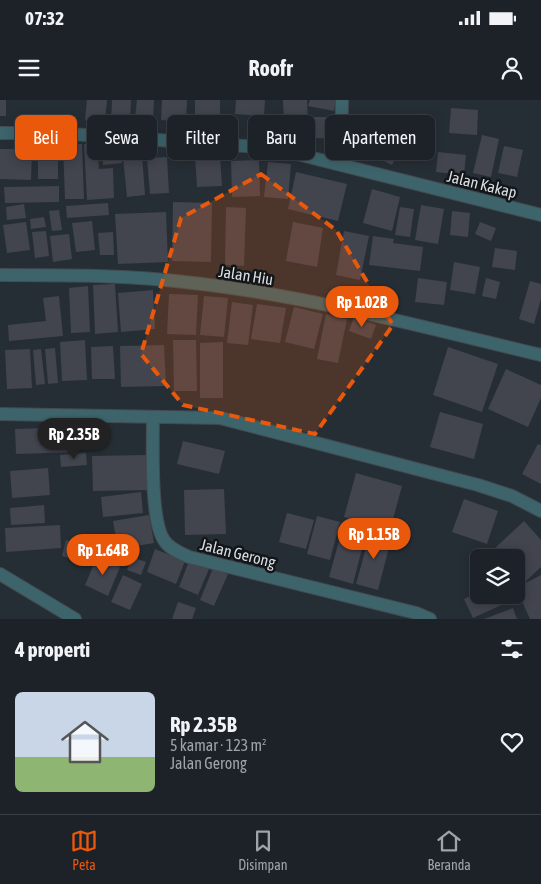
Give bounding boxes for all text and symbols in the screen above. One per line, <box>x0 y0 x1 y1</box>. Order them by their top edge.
text: 07:32 <box>25 7 64 29</box>
icon: menu <box>15 54 43 82</box>
icon: person <box>498 54 526 82</box>
text: Roofr <box>248 55 293 81</box>
chip: Beli <box>15 115 77 160</box>
chip: Sewa <box>87 115 157 160</box>
chip: Filter <box>167 115 238 160</box>
chip: Baru <box>248 115 315 160</box>
chip: Apartemen <box>325 115 435 160</box>
street label: Jalan Kakap <box>445 167 519 202</box>
street label: Jalan Hiu <box>217 262 275 288</box>
pin: Rp 1.02B <box>310 286 414 328</box>
text: Rp 1.02B <box>337 293 387 311</box>
pin: Rp 2.35B <box>22 418 126 460</box>
text: Rp 2.35B <box>49 425 99 443</box>
pin: Rp 1.15B <box>322 518 426 560</box>
text: Rp 1.15B <box>349 525 399 543</box>
pin: Rp 1.64B <box>51 534 155 576</box>
street label: Jalan Gerong <box>198 535 278 572</box>
text: Rp 1.64B <box>78 541 128 559</box>
map controls <box>470 549 525 604</box>
button: layers <box>470 549 525 604</box>
icon: filters <box>498 635 526 663</box>
text: 4 properti <box>15 637 90 661</box>
icon: home <box>55 712 115 772</box>
text: Rp 2.35B <box>170 712 237 736</box>
icon: heart <box>498 728 526 756</box>
text: 5 kamar · 123 m² <box>170 736 266 754</box>
text: Jalan Gerong <box>170 754 247 772</box>
tab: Peta <box>70 827 98 873</box>
tab: Disimpan <box>238 827 287 873</box>
tab: Beranda <box>428 827 471 873</box>

